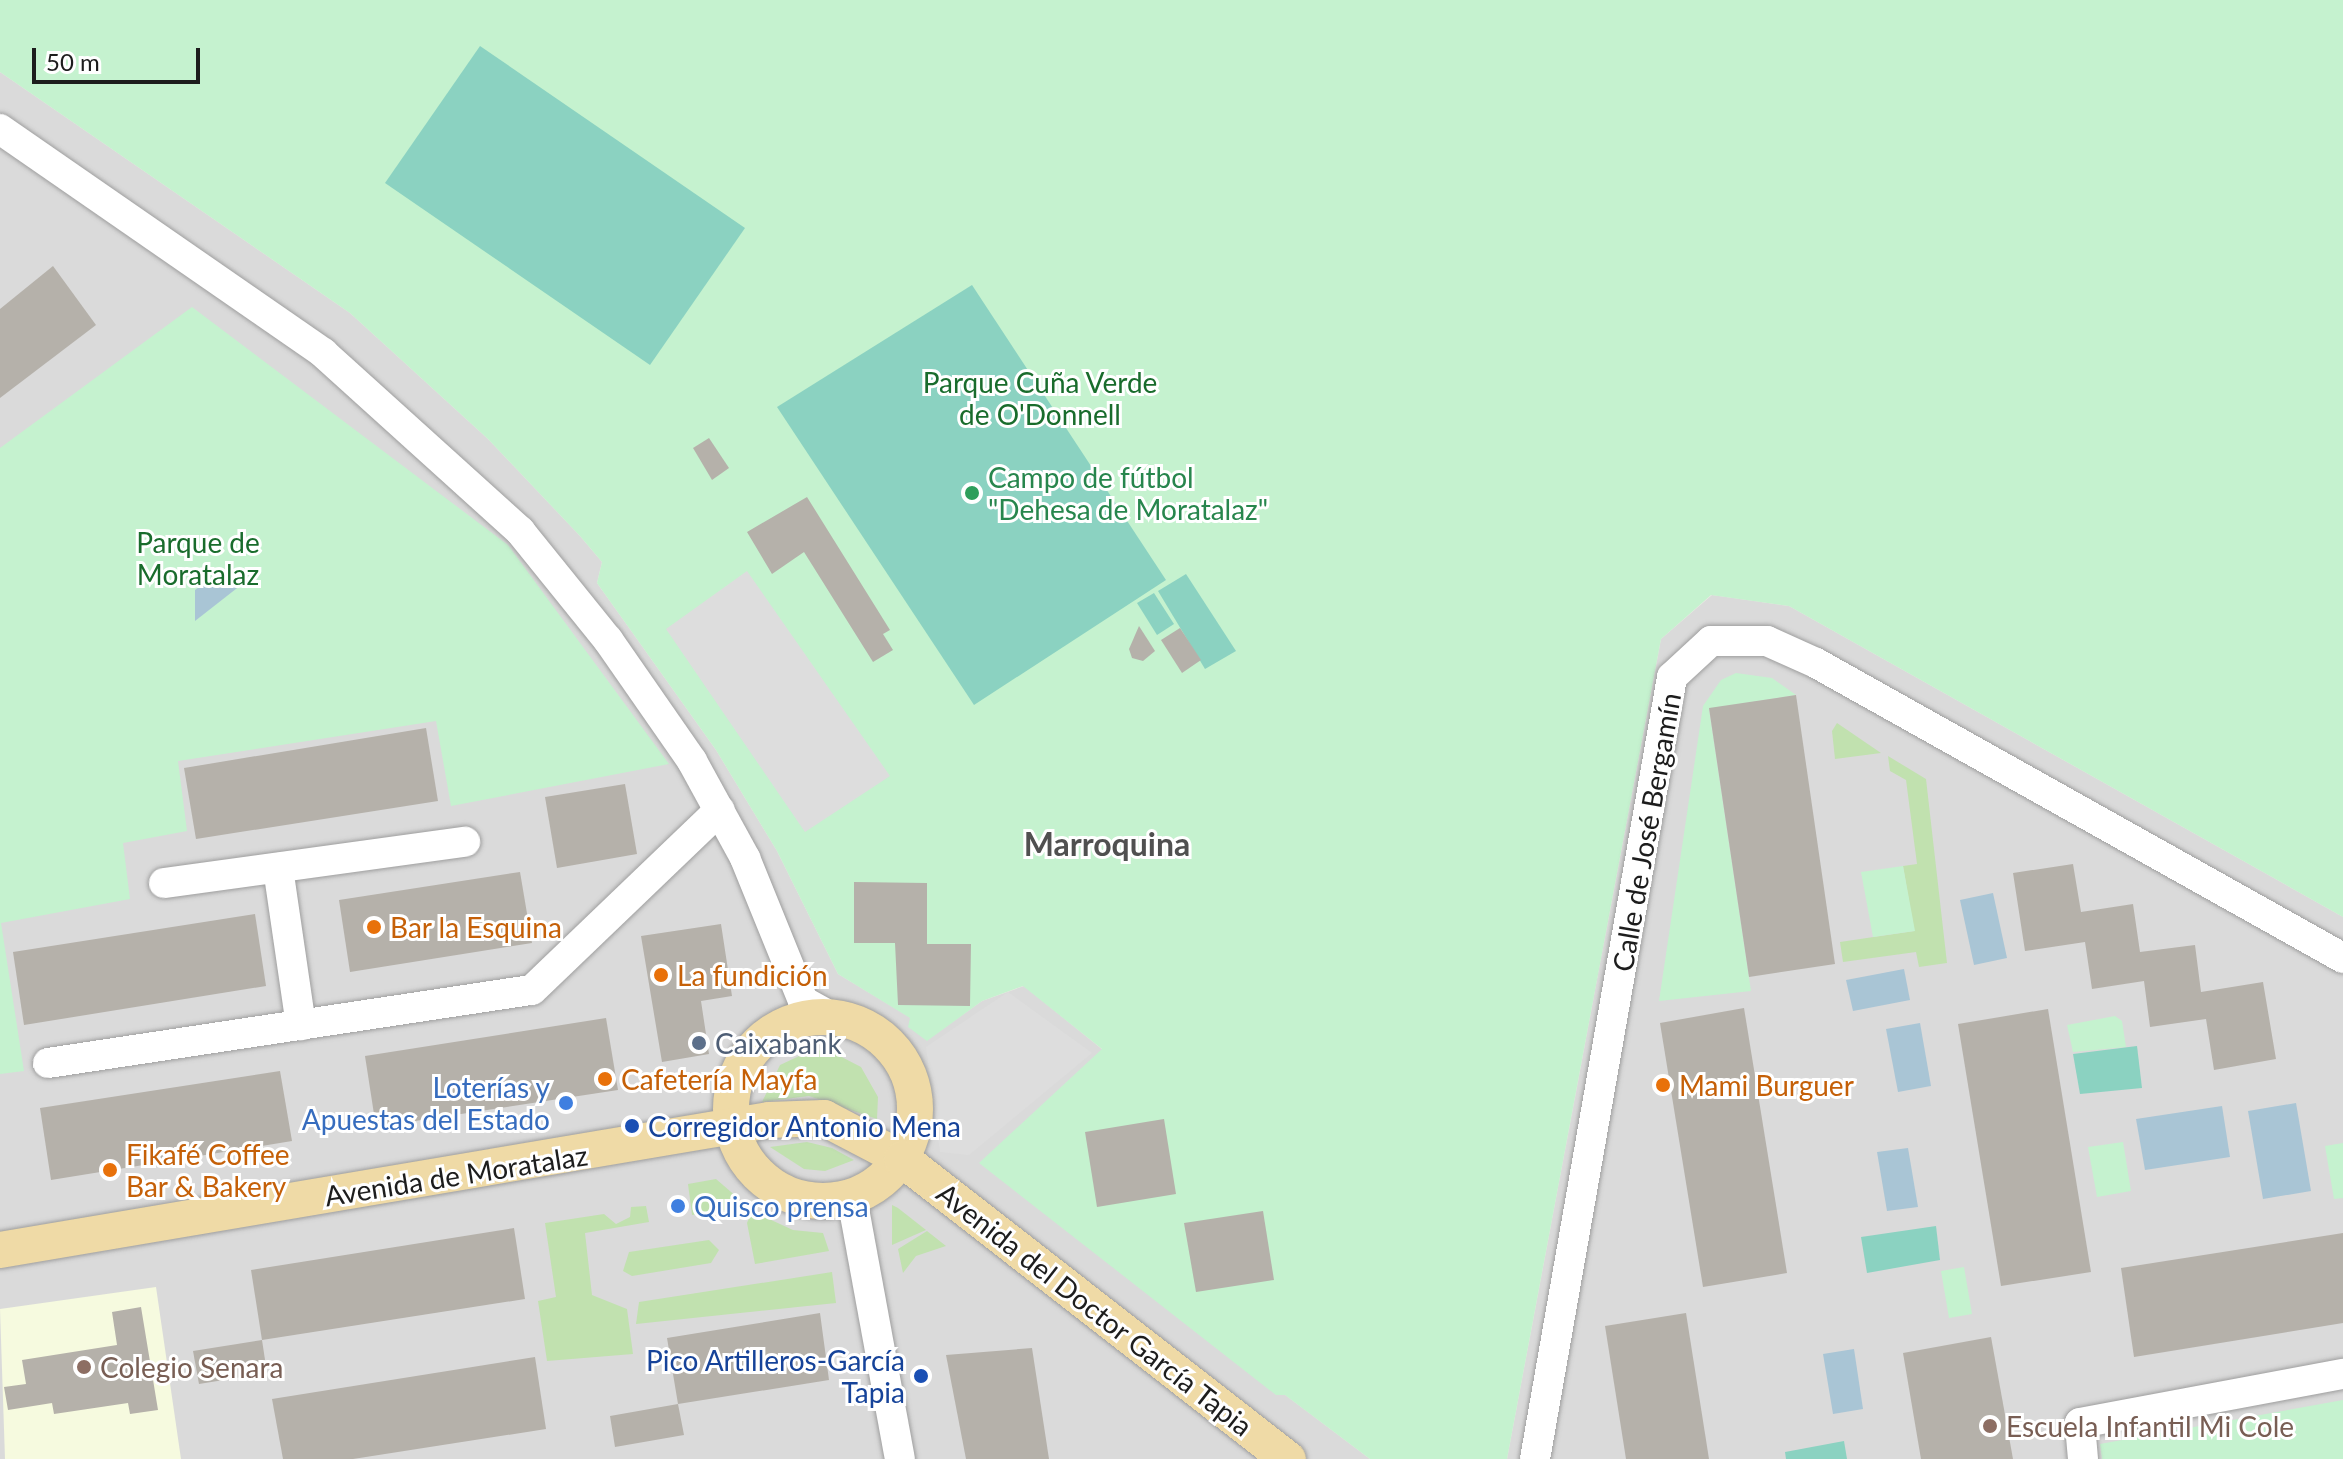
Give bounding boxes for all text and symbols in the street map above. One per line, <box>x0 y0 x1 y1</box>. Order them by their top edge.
scale bar <box>36 32 204 82</box>
text: 50 m <box>46 47 100 76</box>
park label: Parque Cuña Verde de O'Donnell <box>922 365 1158 431</box>
place label: Campo de fútbol "Dehesa de Moratalaz" <box>988 460 1268 526</box>
marker: Campo de fútbol "Dehesa de Moratalaz" <box>963 484 981 502</box>
park label: Parque de Moratalaz <box>136 525 260 591</box>
street label: Calle de José Bergamín <box>1605 690 1687 974</box>
district label: Marroquina <box>1024 825 1190 863</box>
place label: Bar la Esquina <box>390 910 562 944</box>
marker: Bar la Esquina <box>365 918 383 936</box>
place label: La fundición <box>677 958 827 992</box>
marker: La fundición <box>652 966 670 984</box>
place label: Caixabank <box>715 1026 842 1060</box>
marker: Caixabank <box>690 1034 708 1052</box>
place label: Cafetería Mayfa <box>621 1062 817 1096</box>
place label: Mami Burguer <box>1679 1068 1854 1102</box>
place label: Loterías y Apuestas del Estado <box>302 1070 550 1136</box>
marker: Cafetería Mayfa <box>596 1070 614 1088</box>
marker: Mami Burguer <box>1654 1076 1672 1094</box>
marker: Loterías y Apuestas del Estado <box>557 1094 575 1112</box>
place label: Corregidor Antonio Mena <box>648 1109 963 1143</box>
marker: Corregidor Antonio Mena <box>623 1117 641 1135</box>
place label: Fikafé Coffee Bar & Bakery <box>126 1137 289 1203</box>
street label: Avenida de Moratalaz <box>322 1138 590 1212</box>
marker: Fikafé Coffee Bar & Bakery <box>101 1161 119 1179</box>
street label: Avenida del Doctor García Tapia <box>930 1175 1260 1443</box>
place label: Quisco prensa <box>694 1189 869 1223</box>
marker: Quisco prensa <box>669 1197 687 1215</box>
place label: Pico Artilleros-García Tapia <box>645 1343 905 1409</box>
place label: Colegio Senara <box>100 1350 283 1384</box>
marker: Colegio Senara <box>75 1358 93 1376</box>
marker: Pico Artilleros-García Tapia <box>912 1367 930 1385</box>
place label: Escuela Infantil Mi Cole <box>2006 1409 2294 1443</box>
marker: Escuela Infantil Mi Cole <box>1981 1417 1999 1435</box>

